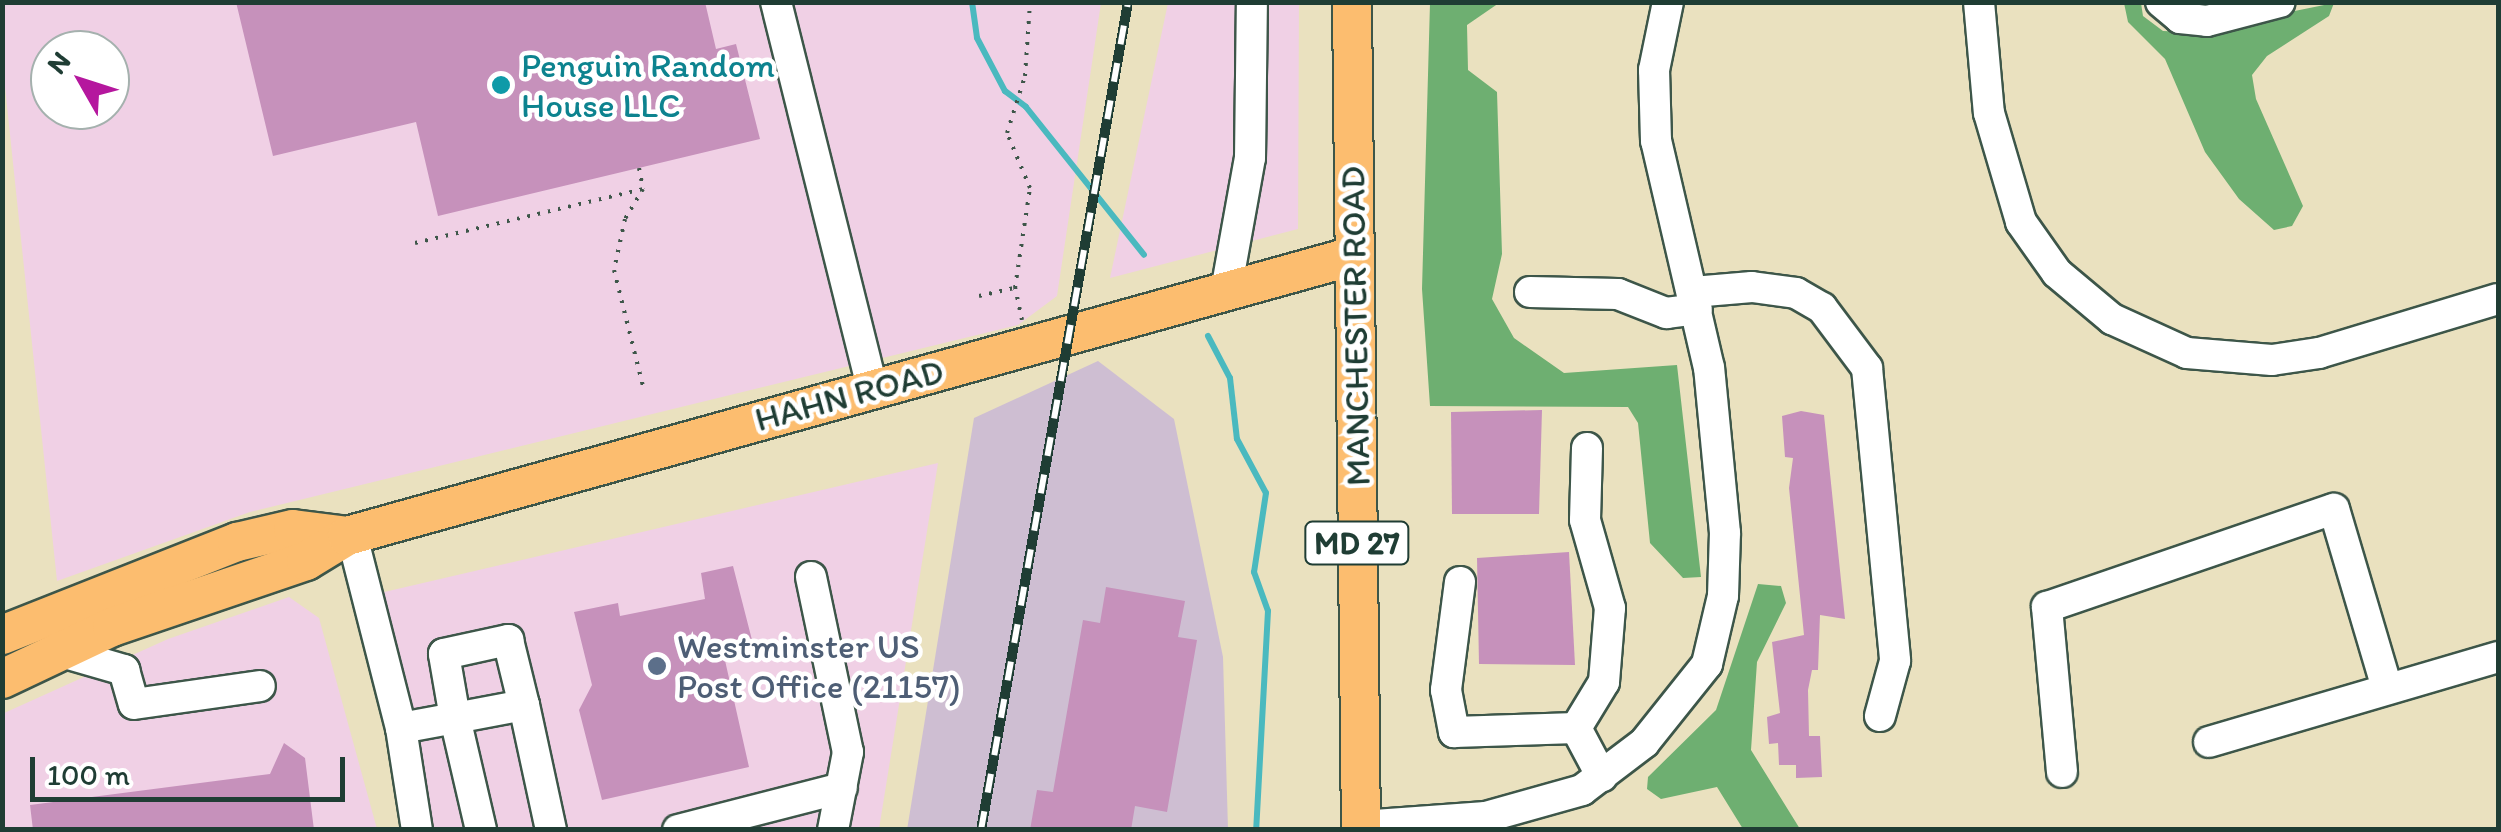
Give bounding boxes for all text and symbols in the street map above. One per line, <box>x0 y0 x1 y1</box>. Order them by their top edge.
north arrow <box>30 30 130 130</box>
text: N <box>39 44 77 80</box>
place label: Penguin Random House LLC <box>521 44 775 126</box>
marker: Penguin Random House LLC <box>490 74 512 96</box>
street label: MANCHESTER ROAD <box>1331 166 1379 486</box>
street label: HAHN ROAD <box>750 350 948 440</box>
road number: MD 27 <box>1302 516 1412 570</box>
place label: Westminster US Post Office (21157) <box>677 625 961 707</box>
marker: Westminster US Post Office (21157) <box>646 655 668 677</box>
scale bar <box>35 737 350 799</box>
text: 100 m <box>47 756 130 793</box>

